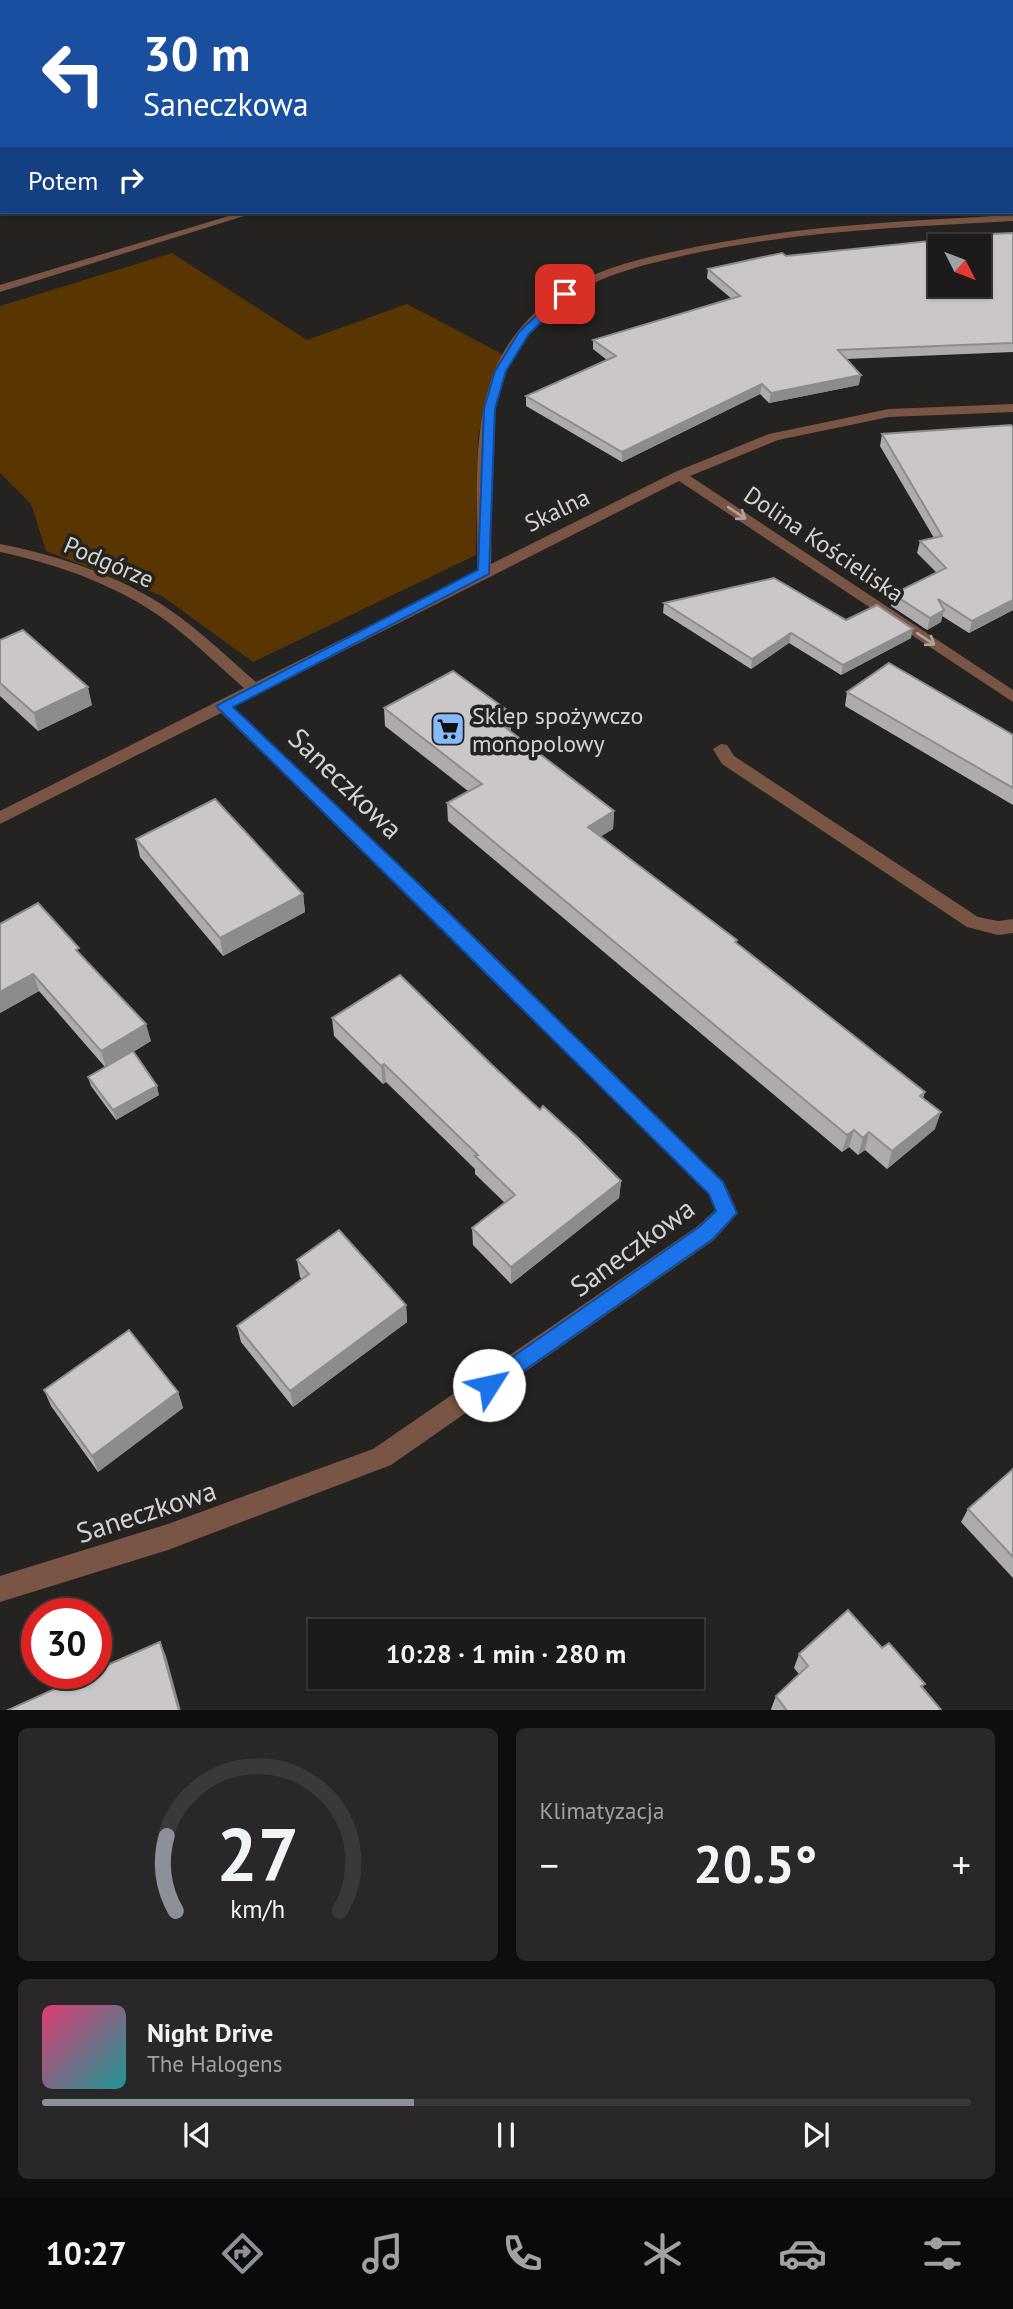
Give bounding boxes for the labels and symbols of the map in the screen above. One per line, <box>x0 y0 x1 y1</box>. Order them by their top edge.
north arrow <box>928 234 990 298</box>
pin <box>535 264 595 324</box>
street label: Dolina Kościeliska <box>738 479 910 609</box>
street label: Skalna <box>520 481 594 539</box>
one-way arrow <box>727 505 746 520</box>
street label: Podgórze <box>59 529 159 595</box>
one-way arrow <box>916 632 935 646</box>
place label: Sklep spożywczo monopolowy <box>472 700 643 759</box>
supermarket icon: Sklep spożywczo monopolowy <box>429 710 467 748</box>
street label: Saneczkowa <box>281 719 411 847</box>
street label: Saneczkowa <box>562 1189 702 1305</box>
position arrow <box>452 1348 526 1422</box>
street label: Saneczkowa <box>71 1471 221 1551</box>
speed limit sign: 30 <box>21 1598 112 1689</box>

